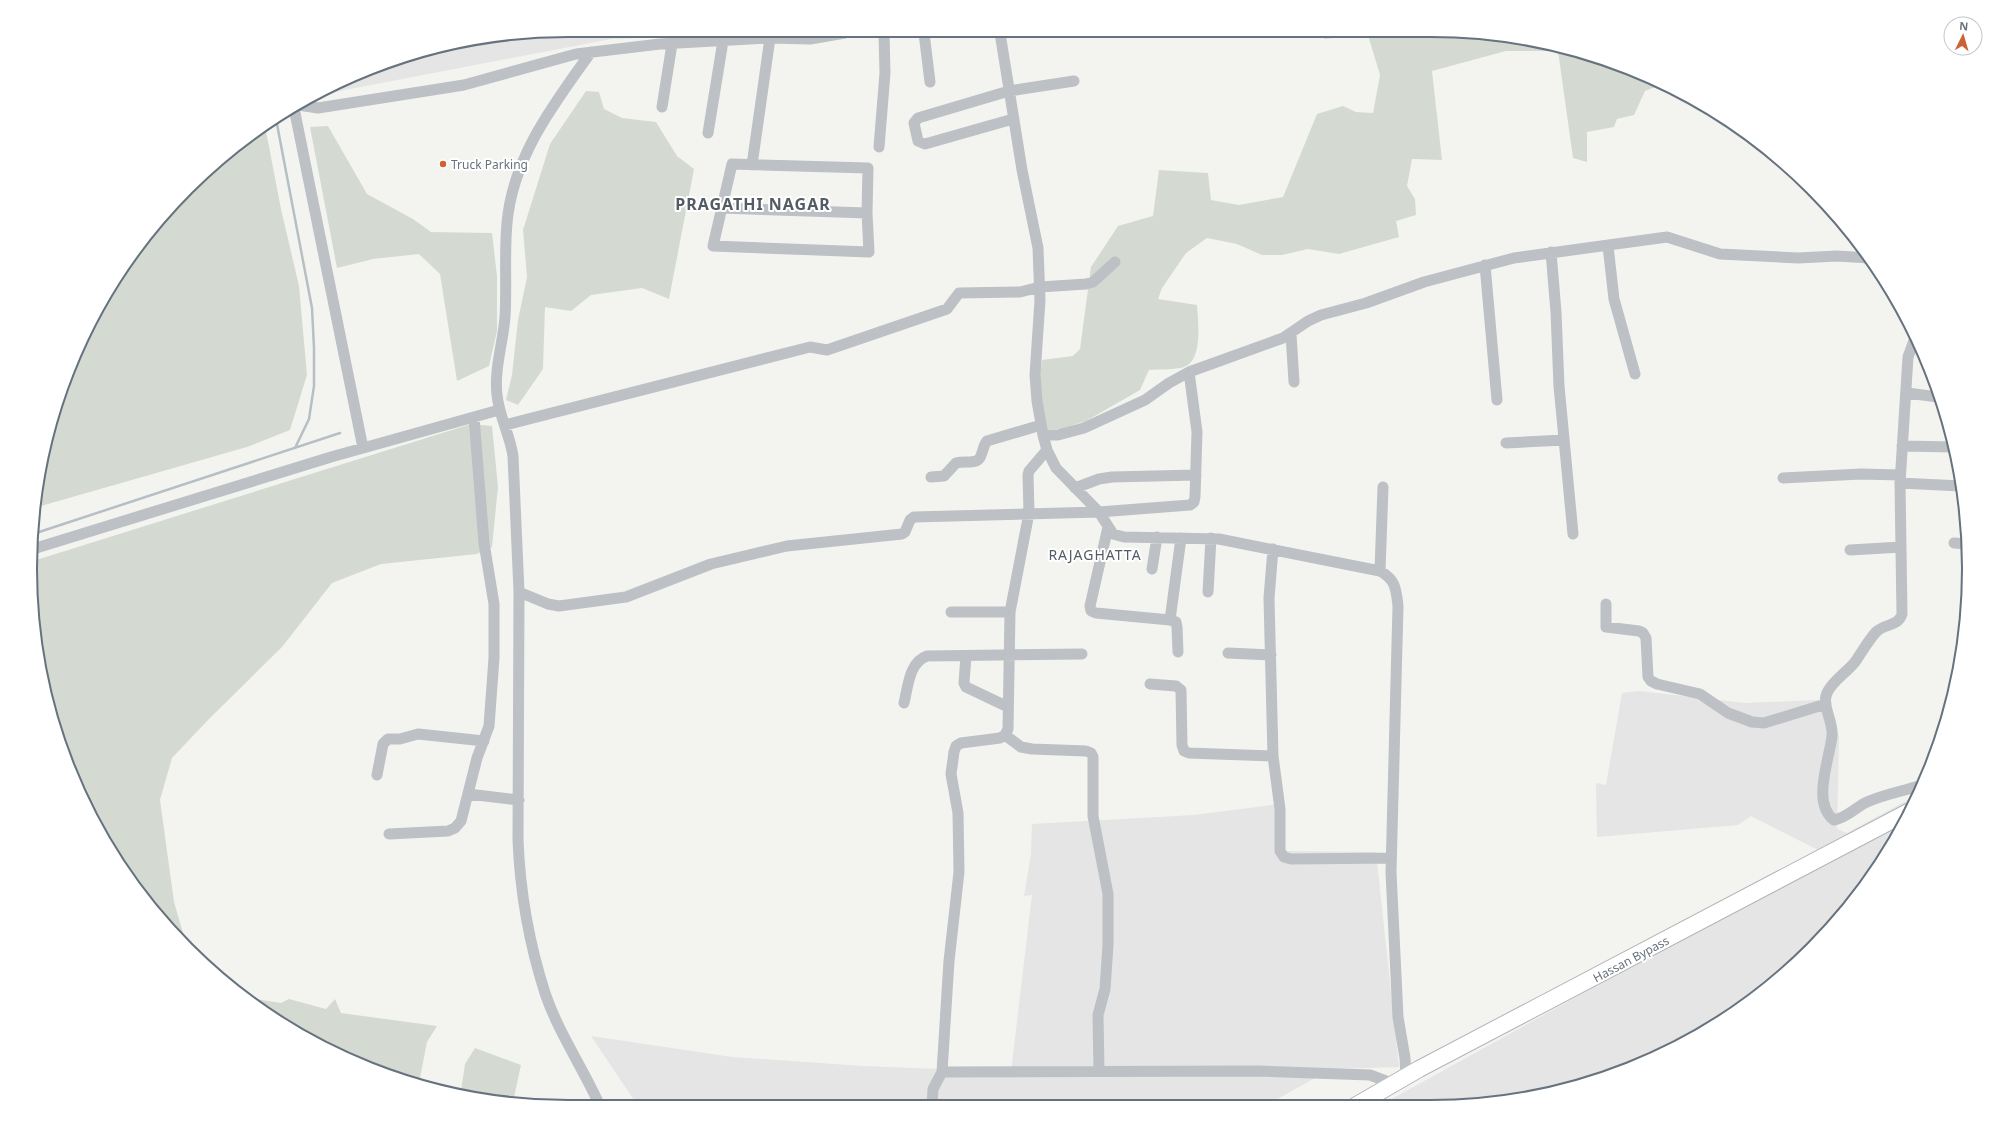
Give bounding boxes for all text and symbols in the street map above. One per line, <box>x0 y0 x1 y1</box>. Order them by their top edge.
north arrow <box>1943 16 1983 56</box>
text: N <box>1959 18 1969 33</box>
place label: Truck Parking <box>451 156 528 173</box>
marker: Truck Parking <box>438 159 448 169</box>
district label: PRAGATHI NAGAR <box>675 193 831 215</box>
district label: RAJAGHATTA <box>1048 545 1142 564</box>
street label: Hassan Bypass <box>1590 932 1672 986</box>

